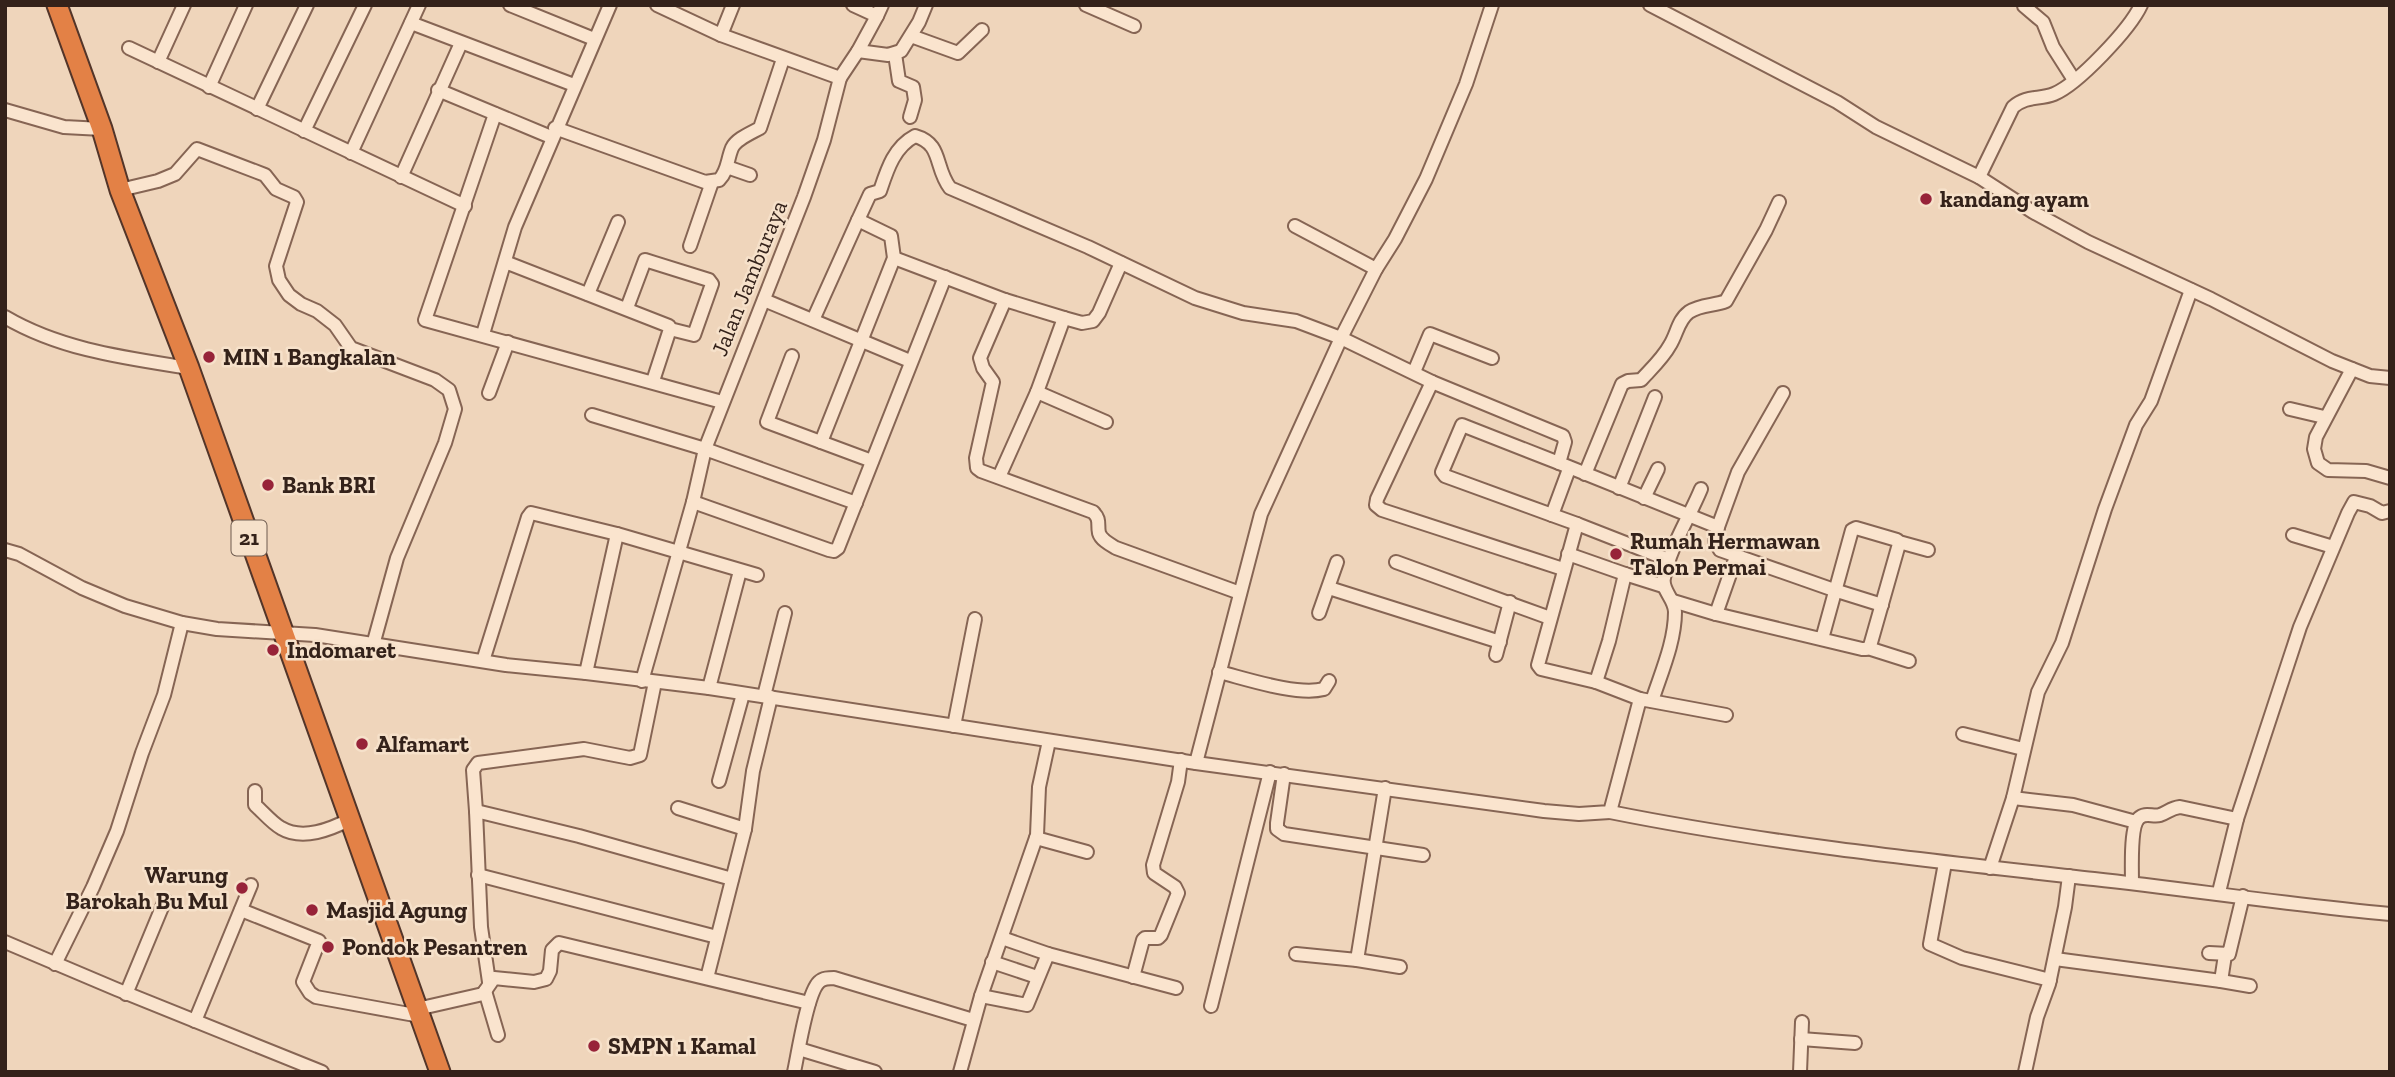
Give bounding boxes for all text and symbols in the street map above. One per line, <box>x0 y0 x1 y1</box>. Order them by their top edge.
place label: kandang ayam <box>1940 185 2089 213</box>
marker: kandang ayam <box>1918 191 1934 207</box>
street label: Jalan Jamburaya <box>705 196 793 360</box>
place label: MIN 1 Bangkalan <box>223 343 396 371</box>
marker: MIN 1 Bangkalan <box>201 349 217 365</box>
place label: Bank BRI <box>282 471 376 499</box>
marker: Bank BRI <box>260 477 276 493</box>
road number: 21 <box>232 520 266 556</box>
place label: Rumah Hermawan Talon Permai <box>1630 527 1820 581</box>
marker: Rumah Hermawan Talon Permai <box>1608 546 1624 562</box>
place label: Indomaret <box>287 636 397 664</box>
marker: Indomaret <box>265 642 281 658</box>
place label: Alfamart <box>376 730 470 758</box>
marker: Alfamart <box>354 736 370 752</box>
place label: Warung Barokah Bu Mul <box>66 861 228 915</box>
marker: Warung Barokah Bu Mul <box>234 880 250 896</box>
place label: Masjid Agung <box>326 896 467 924</box>
marker: Masjid Agung <box>304 902 320 918</box>
place label: Pondok Pesantren <box>342 933 528 961</box>
marker: Pondok Pesantren <box>320 939 336 955</box>
place label: SMPN 1 Kamal <box>608 1032 756 1060</box>
marker: SMPN 1 Kamal <box>586 1038 602 1054</box>

